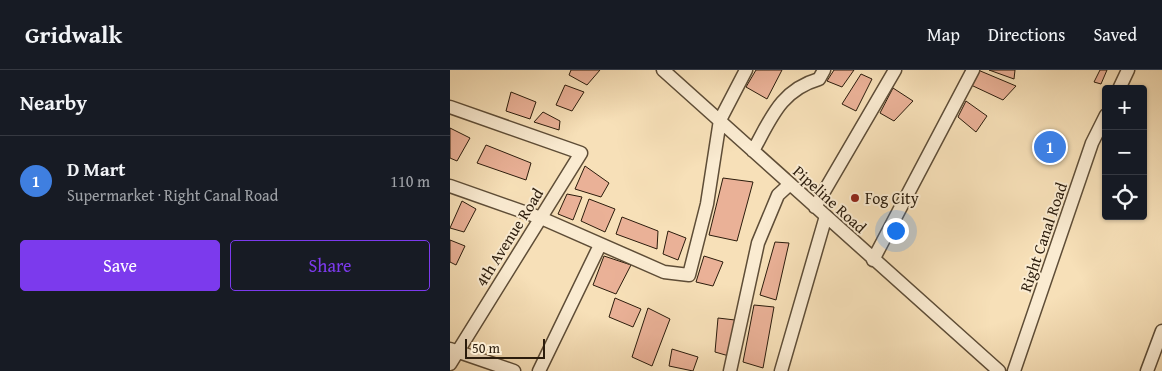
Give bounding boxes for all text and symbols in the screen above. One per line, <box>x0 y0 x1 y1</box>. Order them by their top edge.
text: Gridwalk <box>25 17 122 52</box>
text: Map <box>927 21 960 48</box>
text: Directions <box>988 21 1065 48</box>
text: Saved <box>1093 21 1137 48</box>
map controls <box>1102 85 1147 220</box>
button: + <box>1102 85 1147 130</box>
text: Nearby <box>20 87 87 118</box>
pin: 1 <box>1034 128 1066 166</box>
button: − <box>1102 130 1147 175</box>
text: D Mart <box>67 155 126 183</box>
street label: Pipeline Road <box>788 159 872 239</box>
text: 1 <box>32 169 40 193</box>
text: 110 m <box>390 169 430 193</box>
button: locate <box>1102 175 1147 220</box>
street label: Right Canal Road <box>1013 179 1073 295</box>
text: Supermarket · Right Canal Road <box>67 183 278 207</box>
street label: 4th Avenue Road <box>469 183 549 291</box>
place label: Fog City <box>865 186 919 210</box>
marker: Fog City <box>849 192 861 204</box>
your location <box>883 218 909 244</box>
button: Save <box>20 240 220 291</box>
button: Share <box>230 240 430 291</box>
scale bar <box>465 336 545 359</box>
text: 50 m <box>472 338 500 358</box>

